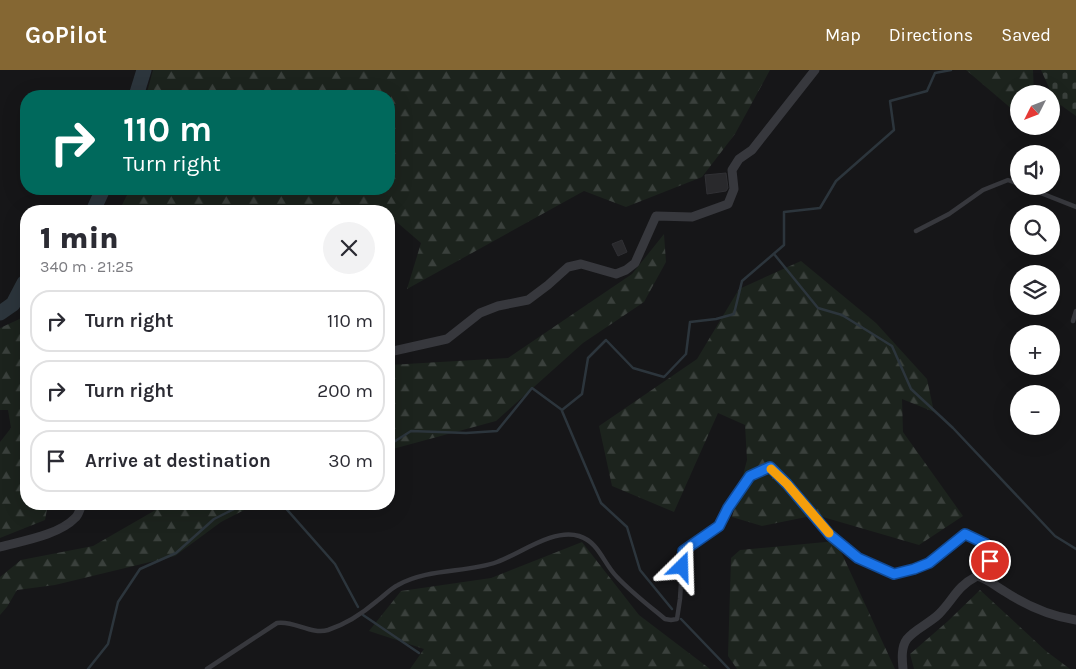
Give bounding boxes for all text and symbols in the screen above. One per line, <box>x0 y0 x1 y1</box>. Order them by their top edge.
text: GoPilot <box>25 21 107 49</box>
text: Map <box>825 24 861 46</box>
text: Directions <box>889 24 973 46</box>
text: Saved <box>1001 24 1051 46</box>
north arrow <box>1010 85 1060 135</box>
map controls <box>1010 85 1060 435</box>
text: 110 m <box>123 109 212 150</box>
icon: right <box>40 110 105 175</box>
button: sound <box>1010 145 1060 195</box>
text: Turn right <box>123 151 221 177</box>
button: search <box>1010 205 1060 255</box>
text: 1 min <box>40 220 119 256</box>
button: close <box>323 222 375 274</box>
text: 340 m · 21:25 <box>40 257 134 276</box>
button: layers <box>1010 265 1060 315</box>
icon: right <box>42 307 70 335</box>
text: Turn right <box>85 310 174 332</box>
text: 110 m <box>327 310 373 332</box>
button: + <box>1010 325 1060 375</box>
icon: right <box>42 377 70 405</box>
text: Turn right <box>85 380 174 402</box>
text: 200 m <box>317 380 373 402</box>
button: − <box>1010 385 1060 435</box>
icon: arrive <box>42 447 70 475</box>
text: Arrive at destination <box>85 450 271 472</box>
text: 30 m <box>328 450 373 472</box>
position arrow <box>655 540 707 592</box>
pin <box>969 540 1011 582</box>
icon: arrive <box>976 547 1004 575</box>

